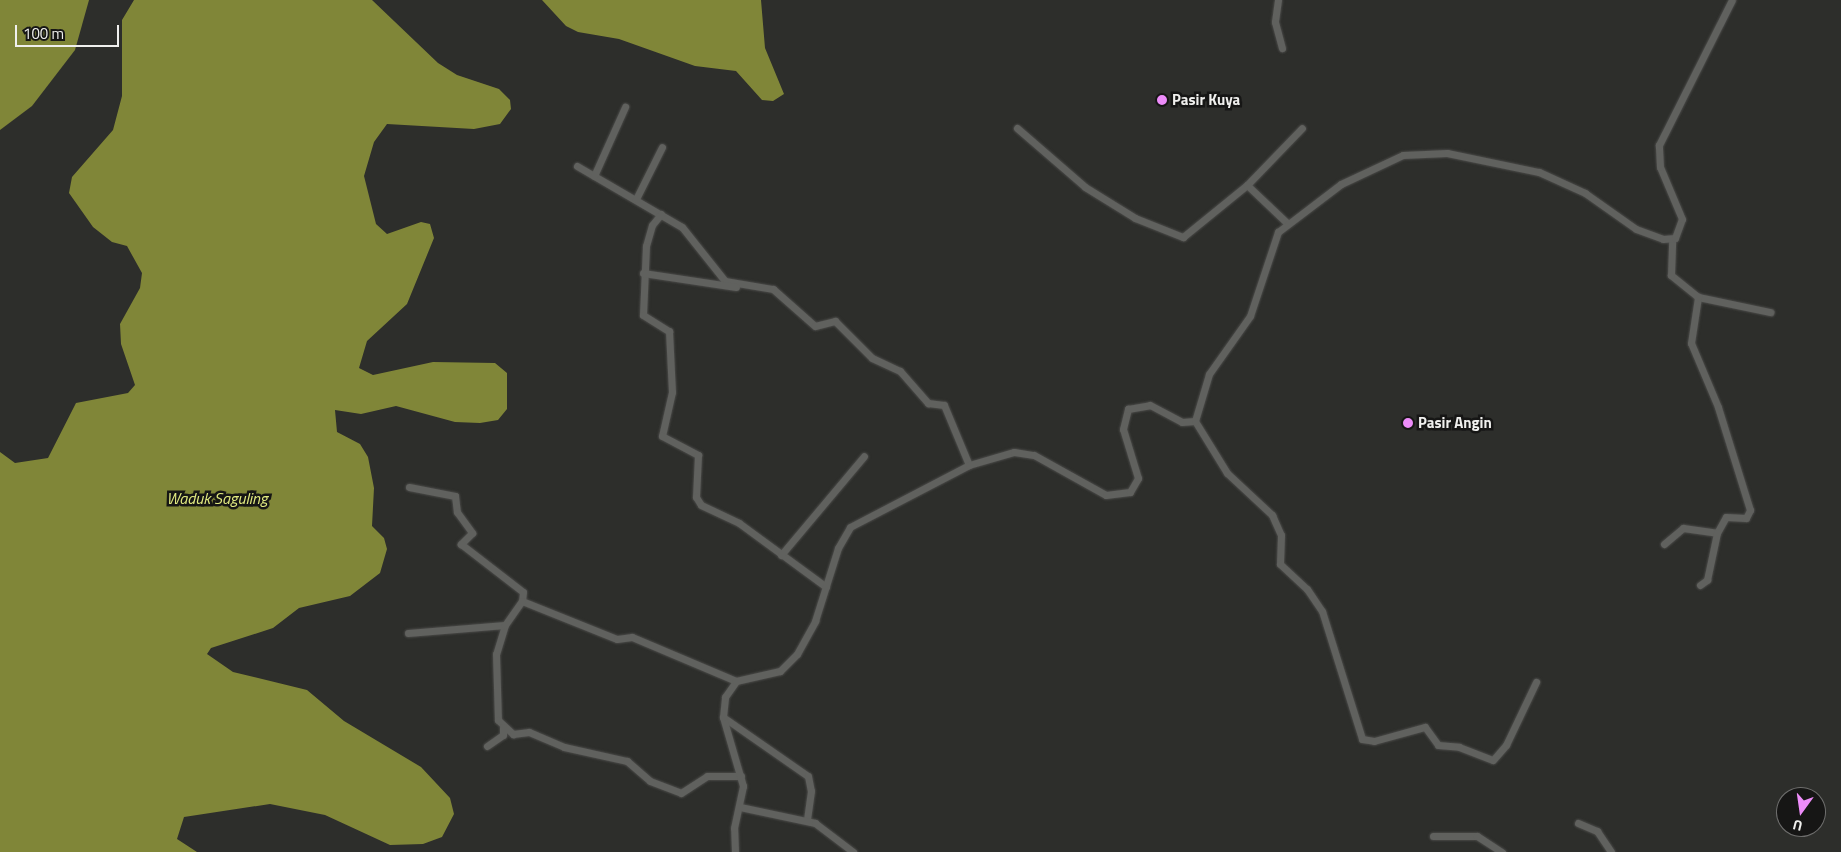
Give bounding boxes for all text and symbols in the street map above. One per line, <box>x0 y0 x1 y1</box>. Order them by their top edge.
scale bar <box>18 15 121 47</box>
text: 100 m <box>23 22 64 45</box>
place label: Pasir Kuya <box>1172 91 1240 109</box>
marker: Pasir Kuya <box>1156 94 1168 106</box>
place label: Pasir Angin <box>1418 414 1492 432</box>
marker: Pasir Angin <box>1402 417 1414 429</box>
water label: Waduk Saguling <box>166 488 268 508</box>
north arrow <box>1776 787 1826 837</box>
text: U <box>1791 815 1804 837</box>

